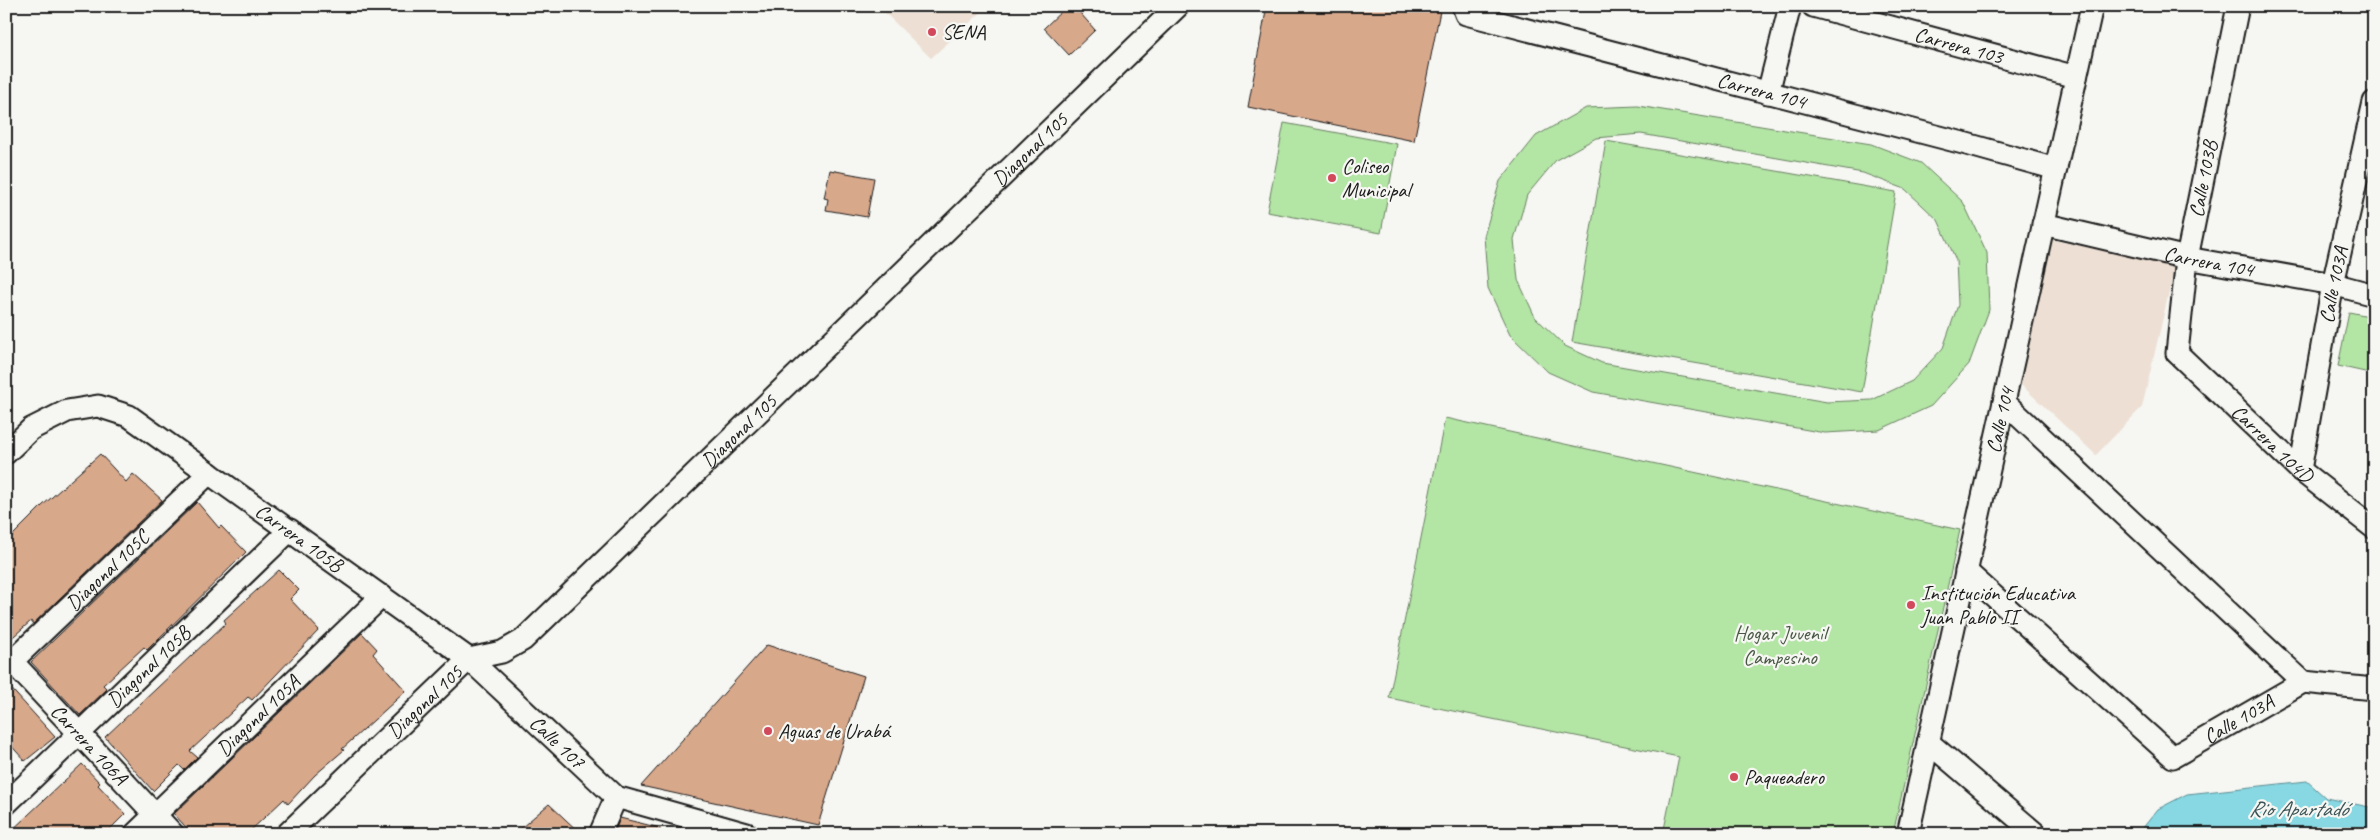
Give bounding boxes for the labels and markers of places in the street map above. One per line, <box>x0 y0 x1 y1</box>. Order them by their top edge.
place label: SENA <box>942 19 986 45</box>
marker: SENA <box>926 26 938 38</box>
place label: Coliseo Municipal <box>1342 153 1413 203</box>
marker: Coliseo Municipal <box>1326 172 1338 184</box>
place label: Institución Educativa Juan Pablo II <box>1920 580 2077 630</box>
marker: Institución Educativa Juan Pablo II <box>1905 599 1917 611</box>
place label: Aguas de Urabá <box>778 718 892 744</box>
marker: Aguas de Urabá <box>762 725 774 737</box>
place label: Paqueadero <box>1744 764 1825 790</box>
marker: Paqueadero <box>1728 771 1740 783</box>

